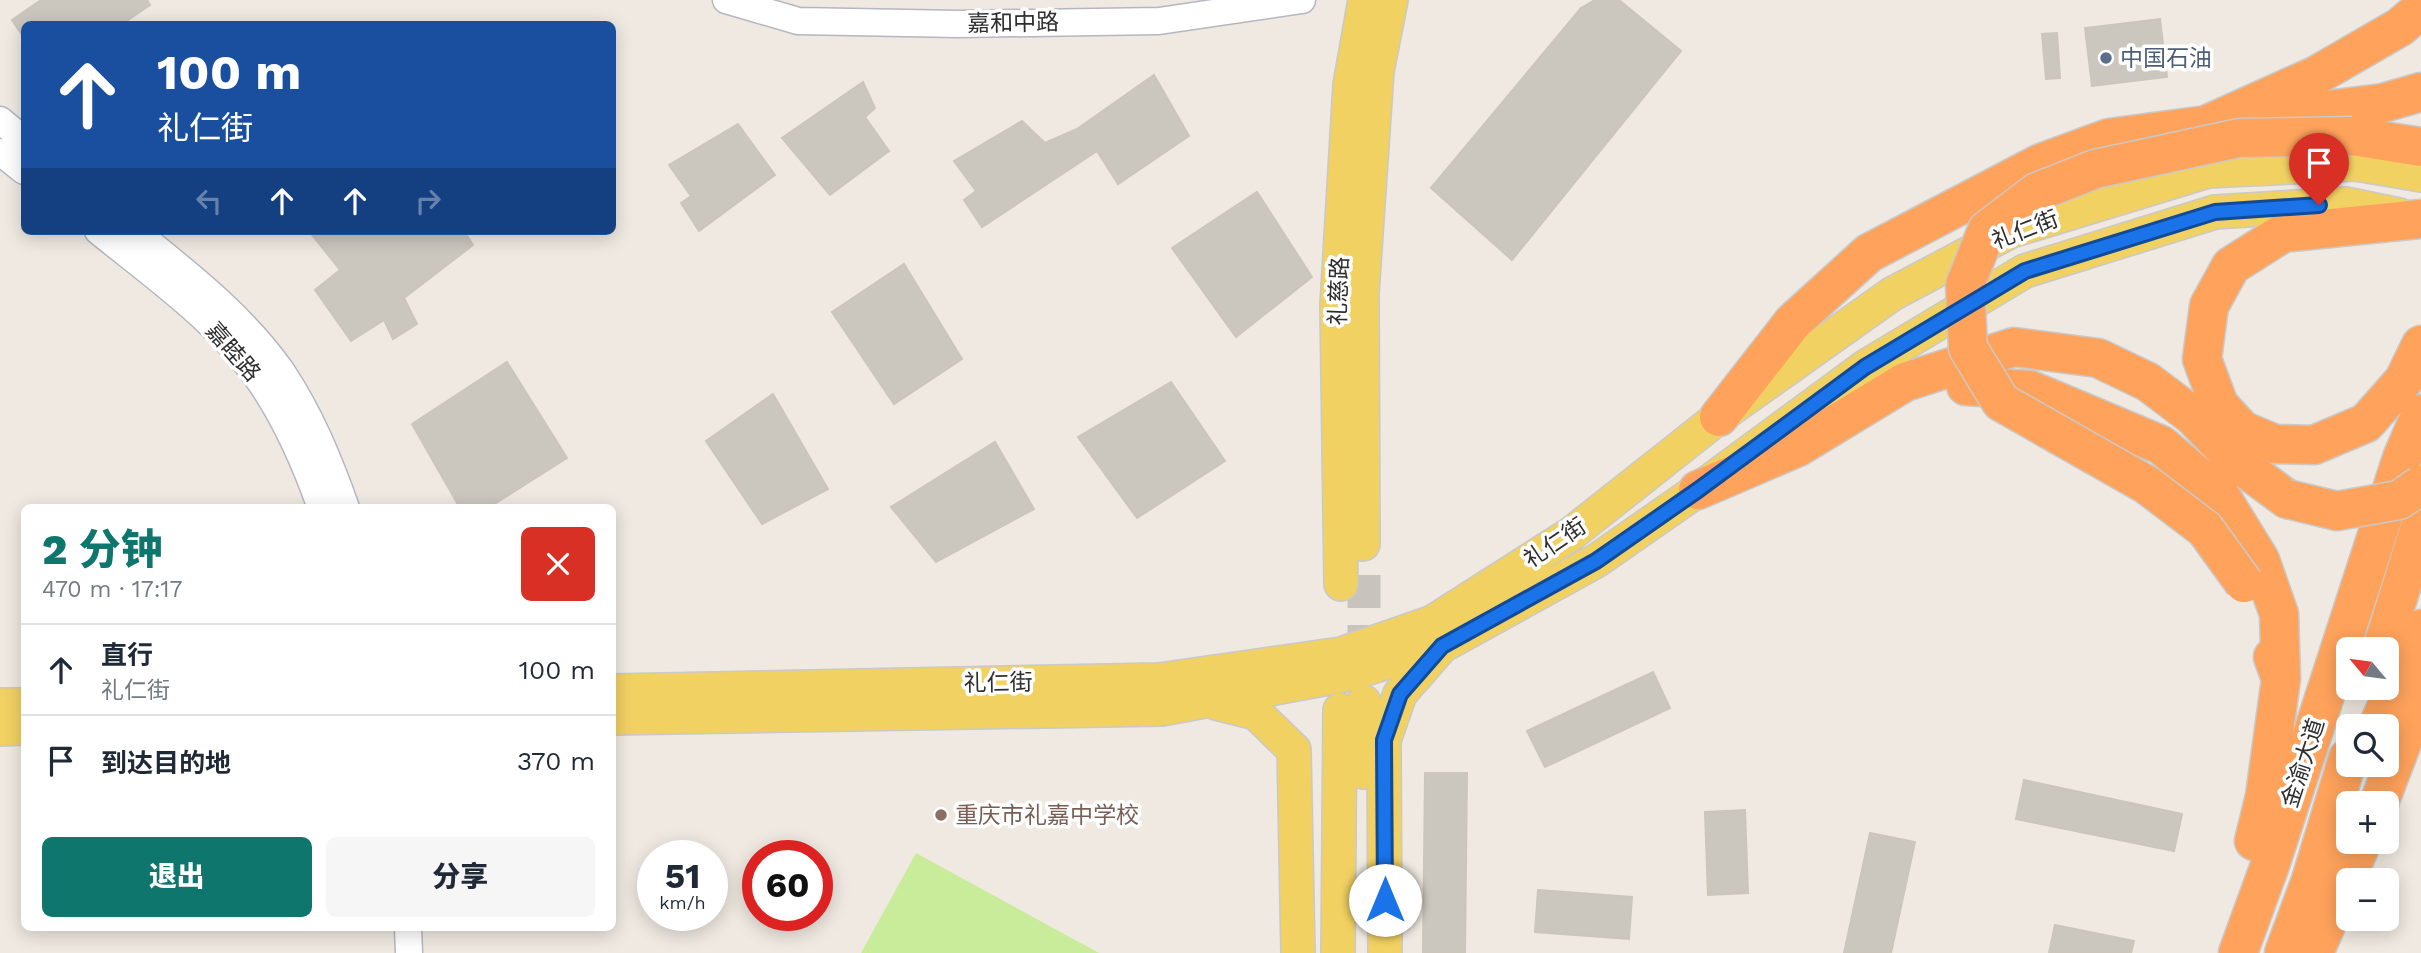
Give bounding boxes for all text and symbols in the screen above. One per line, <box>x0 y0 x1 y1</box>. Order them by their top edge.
street label: 嘉和中路 <box>967 9 1059 37</box>
text: 100 m <box>157 43 301 101</box>
place label: 中国石油 <box>2120 45 2212 72</box>
icon: ahead <box>42 49 133 140</box>
marker: 中国石油 <box>2098 50 2114 66</box>
text: 礼仁街 <box>157 109 253 147</box>
pin <box>2289 133 2349 205</box>
icon: arrive <box>2300 144 2338 182</box>
icon: left <box>190 182 228 220</box>
icon: ahead <box>263 182 301 220</box>
icon: ahead <box>336 182 374 220</box>
icon: right <box>409 182 447 220</box>
street label: 礼仁街 <box>1988 205 2062 255</box>
street label: 礼慈路 <box>1324 256 1354 326</box>
street label: 嘉睦路 <box>200 317 266 387</box>
street label: 礼仁街 <box>1519 513 1591 573</box>
text: 2 分钟 <box>42 525 162 574</box>
button: close <box>521 527 595 601</box>
text: 470 m · 17:17 <box>42 576 182 603</box>
north arrow <box>2336 637 2399 700</box>
map controls <box>2336 637 2399 931</box>
text: 直行 <box>101 640 153 670</box>
icon: ahead <box>42 651 80 689</box>
text: 100 m <box>519 655 595 685</box>
street label: 礼仁街 <box>963 669 1033 697</box>
text: 礼仁街 <box>101 677 170 704</box>
button: search <box>2336 714 2399 777</box>
street label: 金渝大道 <box>2276 715 2330 811</box>
icon: arrive <box>42 742 80 780</box>
text: 370 m <box>517 746 595 776</box>
text: 到达目的地 <box>101 748 231 778</box>
button: + <box>2336 791 2399 854</box>
place label: 重庆市礼嘉中学校 <box>955 802 1139 829</box>
marker: 重庆市礼嘉中学校 <box>933 807 949 823</box>
button: 退出 <box>42 837 312 917</box>
button: 分享 <box>326 837 595 917</box>
speed limit sign: 60 <box>742 840 833 931</box>
text: 51 <box>665 855 700 897</box>
position arrow <box>1348 863 1422 937</box>
button: − <box>2336 868 2399 931</box>
text: km/h <box>659 892 706 913</box>

